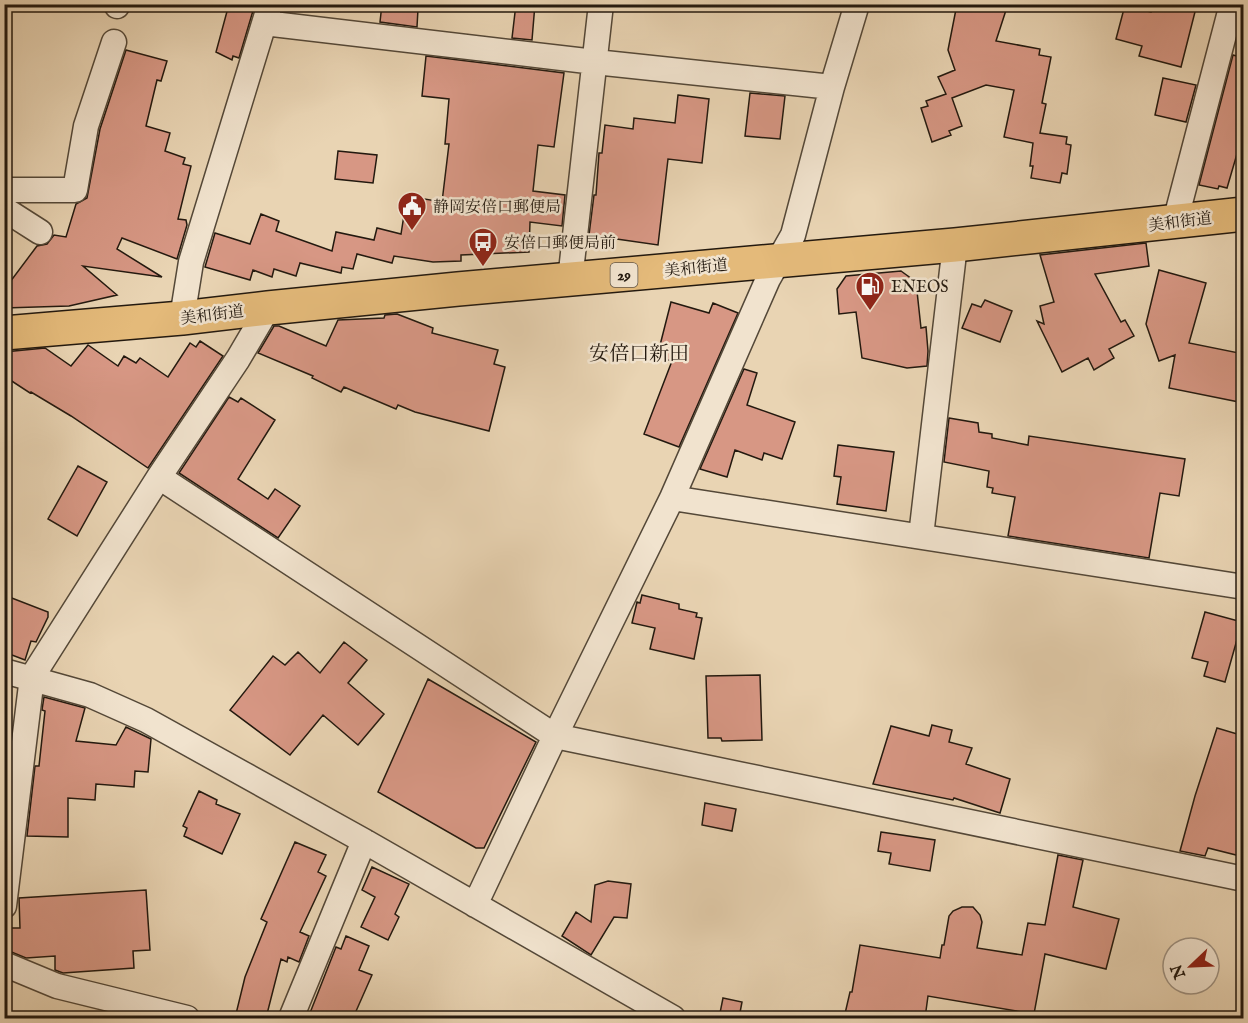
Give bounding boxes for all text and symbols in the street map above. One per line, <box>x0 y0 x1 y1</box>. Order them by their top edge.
public building icon: 静岡安倍口郵便局 <box>396 190 428 232</box>
place label: 静岡安倍口郵便局 <box>433 198 561 218</box>
street label: 美和街道 <box>1147 209 1213 237</box>
bus stop icon: 安倍口郵便局前 <box>467 226 499 268</box>
place label: 安倍口郵便局前 <box>504 234 616 254</box>
street label: 美和街道 <box>663 256 729 282</box>
road number: 29 <box>610 263 638 287</box>
fuel station icon: ENEOS <box>854 270 886 312</box>
place label: ENEOS <box>891 278 948 298</box>
street label: 美和街道 <box>179 302 245 330</box>
district label: 安倍口新田 <box>589 342 689 367</box>
north arrow <box>1161 936 1221 996</box>
text: N <box>1167 961 1191 982</box>

